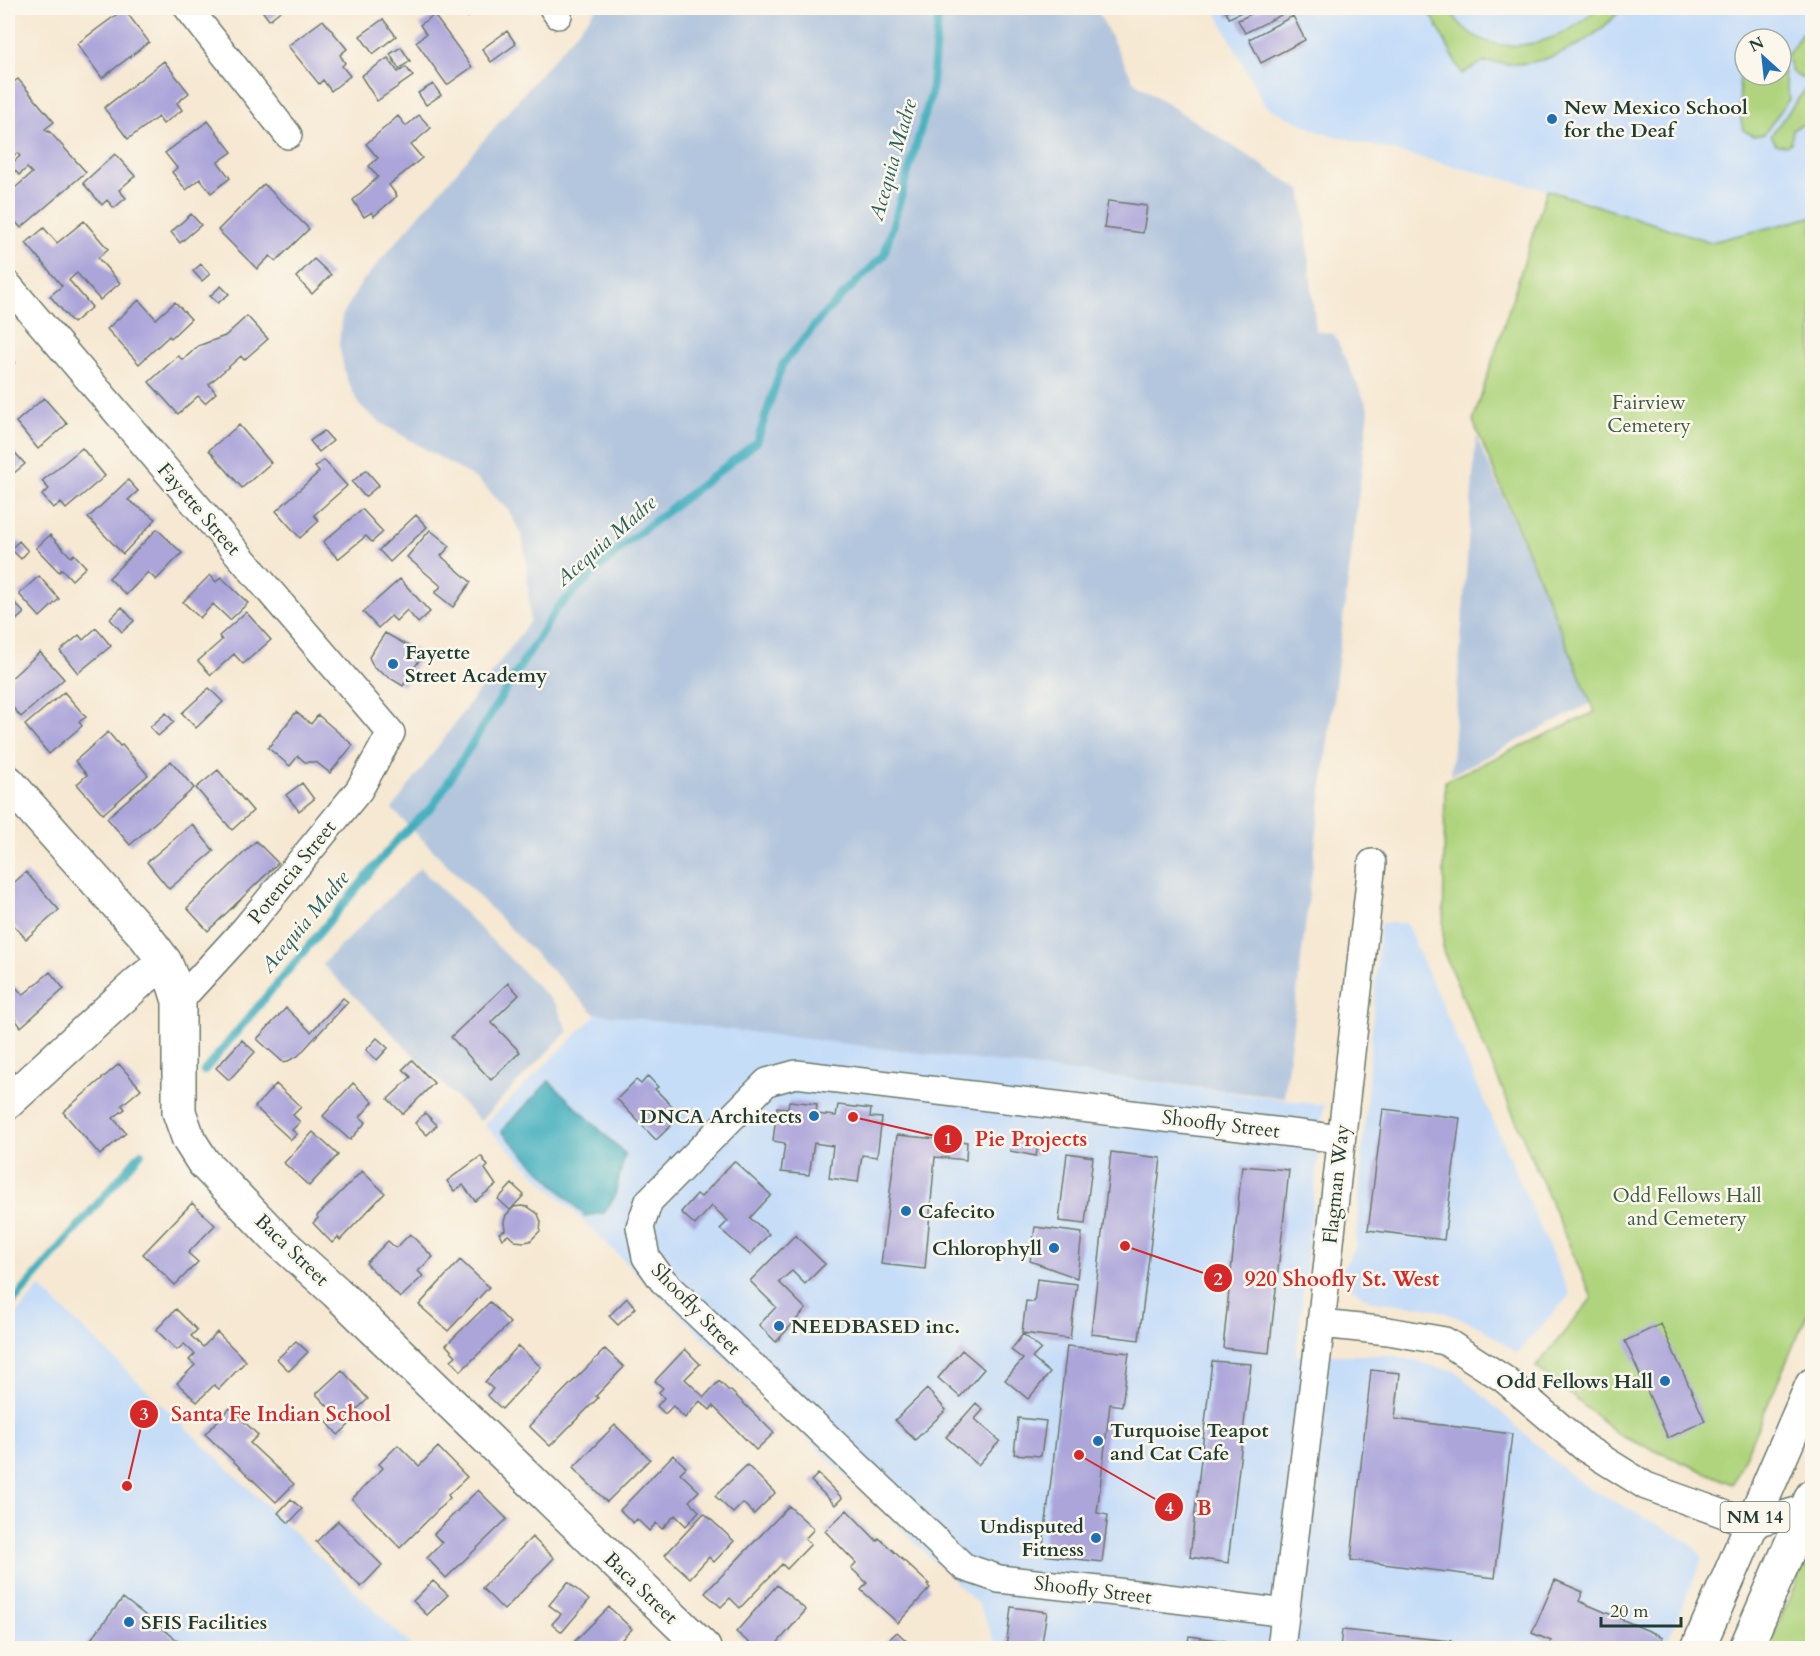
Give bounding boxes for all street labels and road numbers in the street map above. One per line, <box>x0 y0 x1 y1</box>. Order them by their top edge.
street label: Fayette Street <box>151 457 247 562</box>
street label: Potencia Street <box>242 814 343 930</box>
street label: Shoofly Street <box>1161 1103 1282 1145</box>
street label: Flagman Way <box>1316 1123 1356 1245</box>
street label: Baca Street <box>249 1208 335 1293</box>
street label: Shoofly Street <box>645 1257 747 1361</box>
road number: NM 14 <box>1720 1502 1790 1532</box>
street label: Baca Street <box>598 1546 684 1631</box>
street label: Shoofly Street <box>1033 1569 1154 1611</box>

